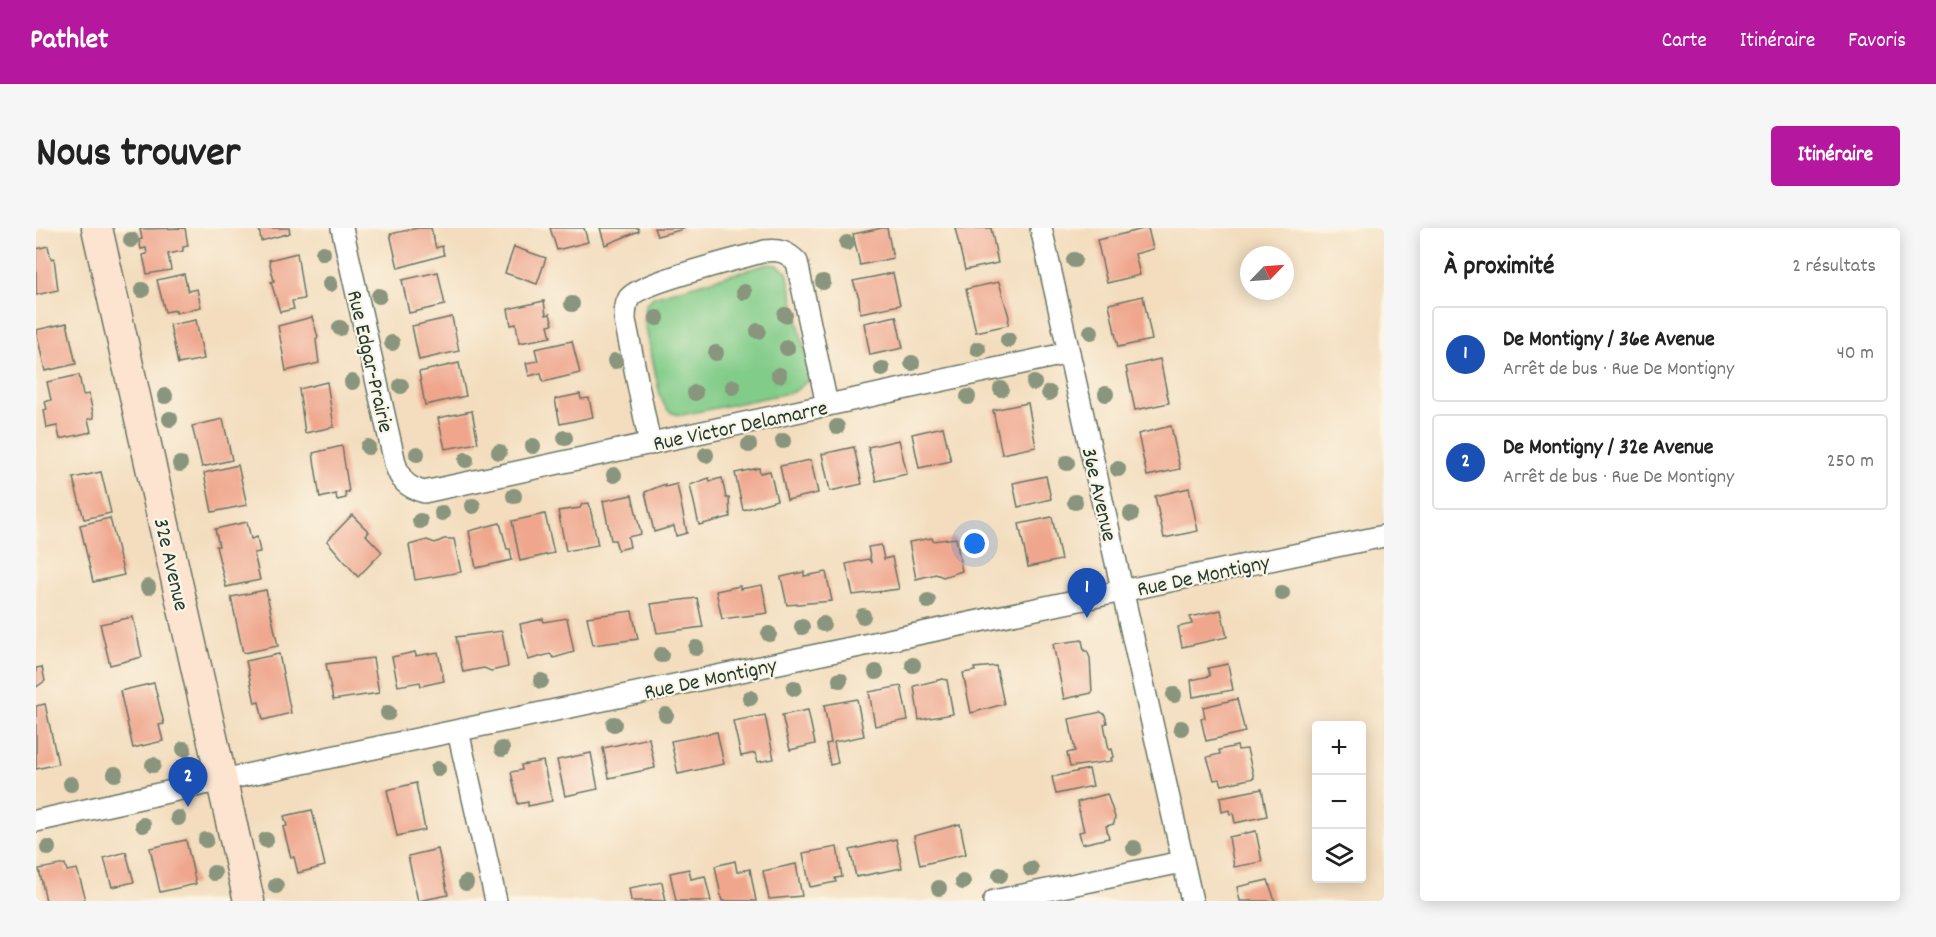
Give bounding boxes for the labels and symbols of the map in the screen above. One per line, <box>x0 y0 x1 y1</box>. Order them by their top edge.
north arrow <box>1240 246 1294 300</box>
street label: Rue Edgar-Prairie <box>337 288 400 436</box>
street label: Rue Victor Delamarre <box>651 394 831 461</box>
street label: 36e Avenue <box>1072 445 1123 545</box>
street label: 32e Avenue <box>144 515 195 614</box>
your location <box>960 529 989 558</box>
street label: Rue De Montigny <box>1135 548 1274 607</box>
pin: 1 <box>1068 568 1106 618</box>
street label: Rue De Montigny <box>642 651 781 710</box>
pin: 2 <box>168 758 208 807</box>

